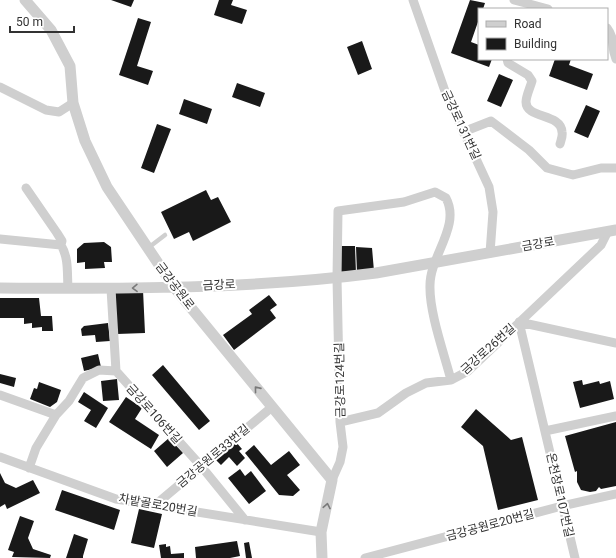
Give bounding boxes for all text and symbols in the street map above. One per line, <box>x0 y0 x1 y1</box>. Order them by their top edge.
scale bar <box>10 8 74 34</box>
legend <box>478 8 608 60</box>
text: 50 m <box>16 15 43 29</box>
text: Road <box>514 17 542 31</box>
text: Building <box>514 37 557 51</box>
street label: 금강로131번길 <box>439 88 483 162</box>
street label: 금강로 <box>520 234 556 254</box>
street label: 금강공원로 <box>153 260 197 312</box>
street label: 금강로 <box>202 277 236 293</box>
one-way arrow <box>132 284 138 292</box>
street label: 금강로26번길 <box>458 321 518 377</box>
street label: 금강로124번길 <box>332 342 348 418</box>
street label: 금강로106번길 <box>124 381 184 447</box>
one-way arrow <box>255 386 262 393</box>
street label: 금강공원로33번길 <box>174 421 252 491</box>
street label: 온천장로107번길 <box>543 451 577 539</box>
street label: 차밭골로20번길 <box>118 491 198 519</box>
one-way arrow <box>322 502 330 509</box>
street label: 금강공원로20번길 <box>444 506 536 544</box>

